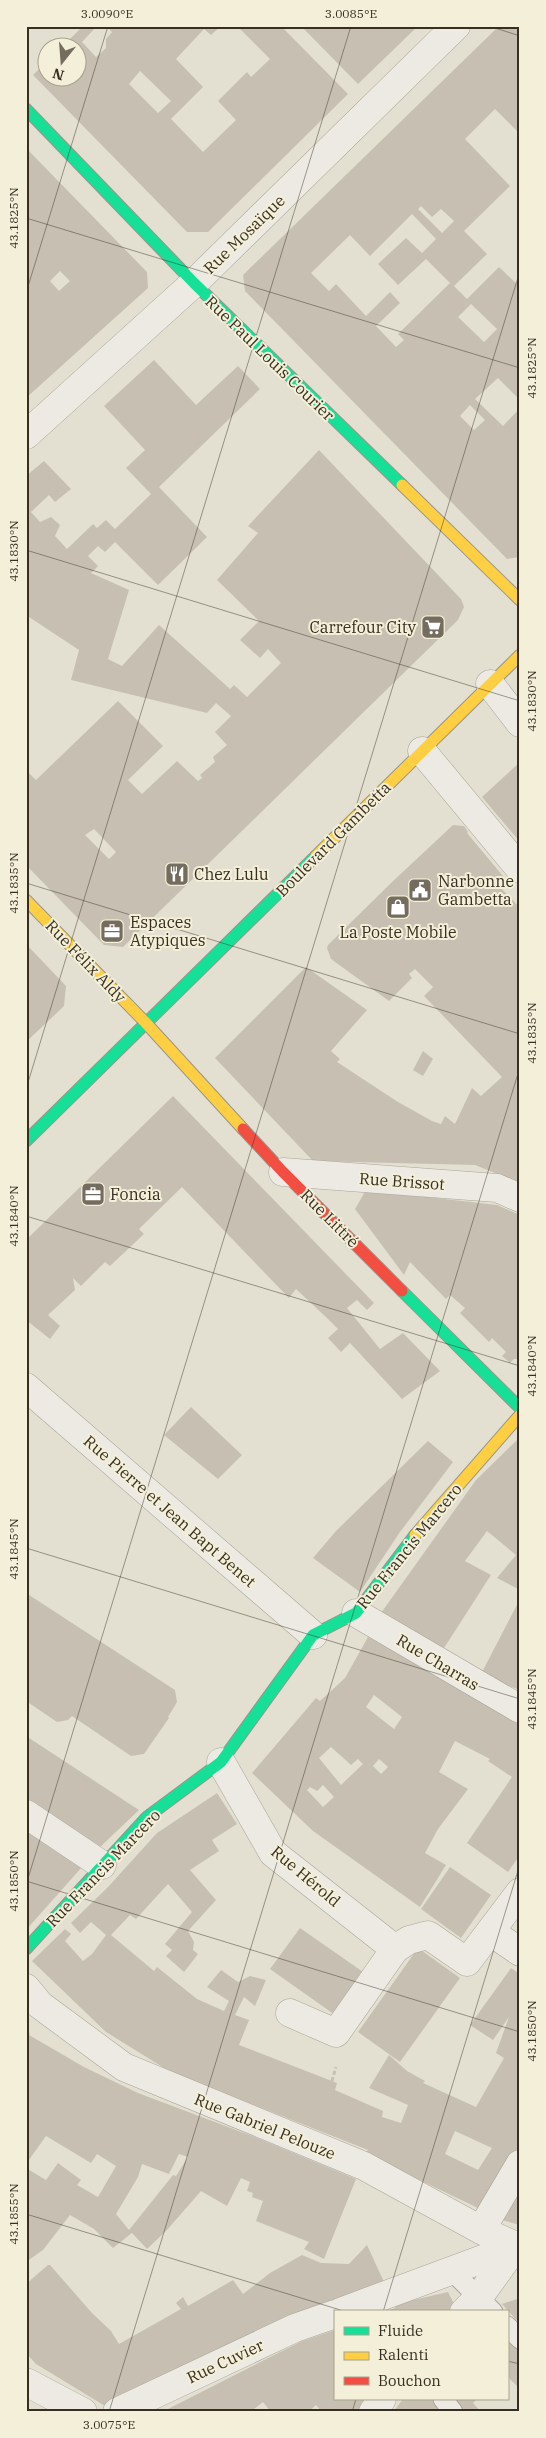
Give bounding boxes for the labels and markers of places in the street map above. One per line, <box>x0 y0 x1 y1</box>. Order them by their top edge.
supermarket icon: Carrefour City <box>420 614 446 640</box>
place label: Carrefour City <box>310 617 416 637</box>
restaurant icon: Chez Lulu <box>164 861 190 887</box>
place label: Chez Lulu <box>194 864 269 884</box>
place label: Narbonne Gambetta <box>438 871 514 909</box>
public building icon: Narbonne Gambetta <box>407 877 433 903</box>
shop icon: La Poste Mobile <box>385 894 411 920</box>
place label: Espaces Atypiques <box>130 912 206 950</box>
office icon: Espaces Atypiques <box>99 918 125 944</box>
place label: La Poste Mobile <box>339 922 457 942</box>
office icon: Foncia <box>80 1181 106 1207</box>
place label: Foncia <box>110 1184 161 1204</box>

